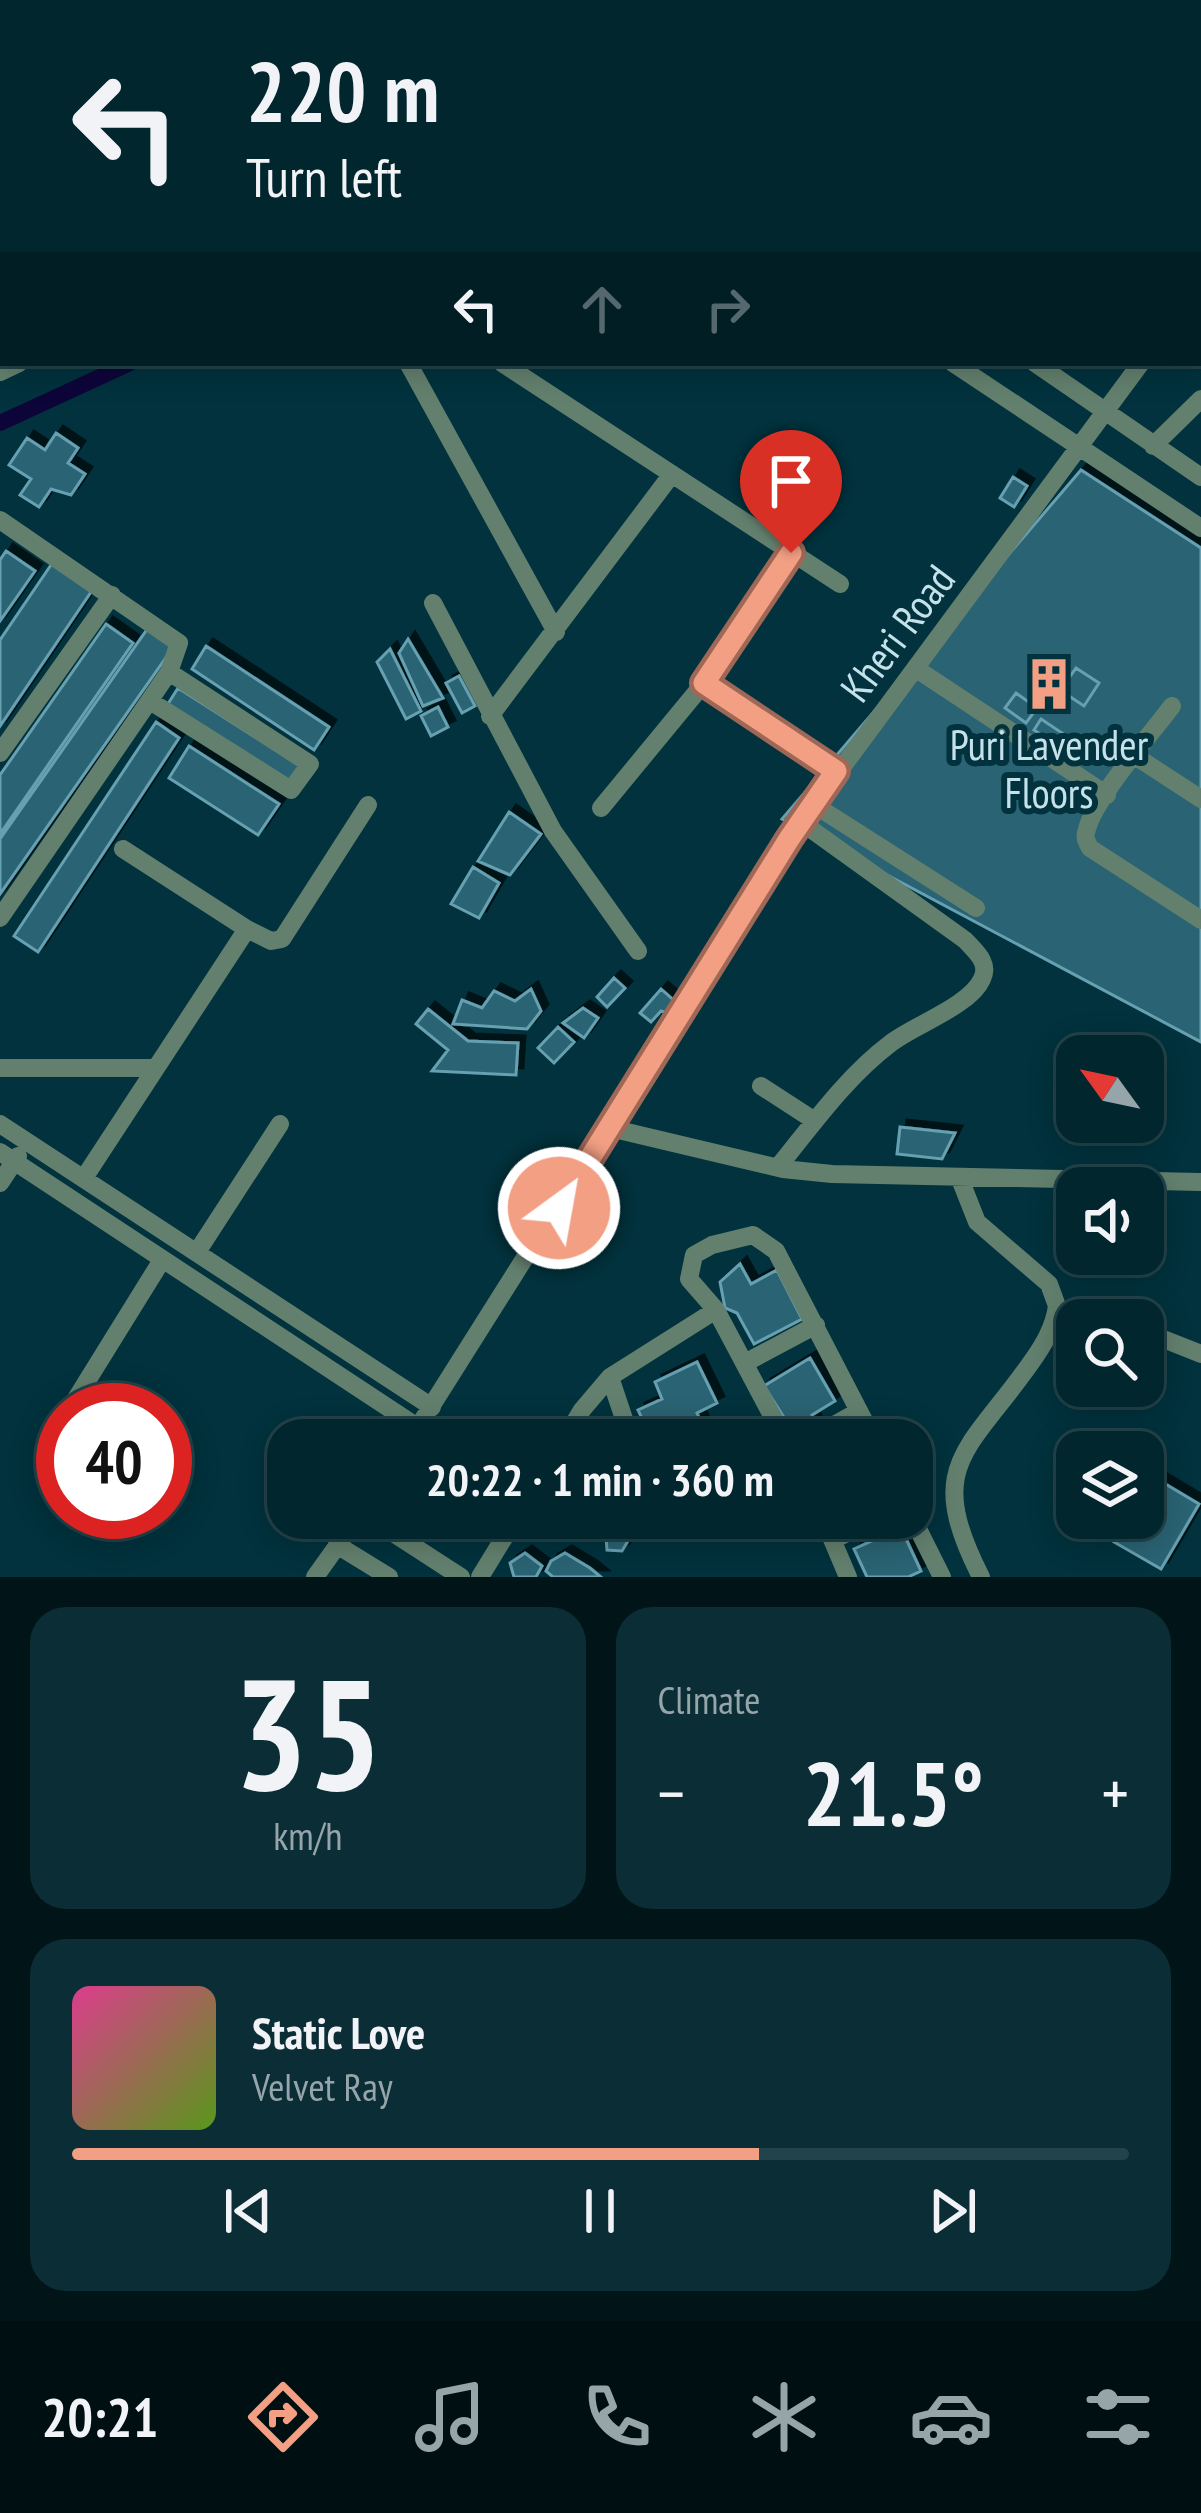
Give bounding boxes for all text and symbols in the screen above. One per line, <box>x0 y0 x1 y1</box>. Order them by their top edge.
text: 220 m <box>246 36 439 145</box>
icon: left <box>48 48 204 204</box>
text: Turn left <box>246 142 402 212</box>
icon: left <box>443 276 509 342</box>
icon: ahead <box>569 276 635 342</box>
icon: right <box>695 276 761 342</box>
pin <box>740 430 842 553</box>
icon: arrive <box>758 448 824 514</box>
street label: Kheri Road <box>828 553 966 713</box>
building icon: Puri Lavender Floors <box>1020 655 1078 713</box>
place label: Puri Lavender Floors <box>950 717 1149 820</box>
north arrow <box>1056 1035 1164 1143</box>
map controls <box>1056 1035 1164 1539</box>
position arrow <box>496 1145 622 1271</box>
button: sound <box>1056 1167 1164 1275</box>
button: search <box>1056 1299 1164 1407</box>
speed limit sign: 40 <box>36 1383 192 1539</box>
button: layers <box>1056 1431 1164 1539</box>
text: 20:22 · 1 min · 360 m <box>426 1450 774 1508</box>
text: 35 <box>233 1631 382 1833</box>
text: Climate <box>658 1674 760 1725</box>
text: 21.5° <box>803 1734 984 1851</box>
text: − <box>658 1750 685 1835</box>
text: + <box>1102 1750 1129 1835</box>
text: km/h <box>273 1810 342 1861</box>
text: Static Love <box>252 2003 425 2061</box>
text: Velvet Ray <box>252 2061 393 2112</box>
icon: previous <box>215 2178 281 2244</box>
icon: pause <box>567 2178 633 2244</box>
icon: next <box>920 2178 986 2244</box>
icon: directions <box>241 2375 325 2459</box>
icon: music <box>408 2375 492 2459</box>
icon: phone <box>575 2375 659 2459</box>
icon: climate <box>742 2375 826 2459</box>
icon: car <box>909 2375 993 2459</box>
icon: filters <box>1076 2375 1160 2459</box>
text: 20:21 <box>41 2382 158 2452</box>

